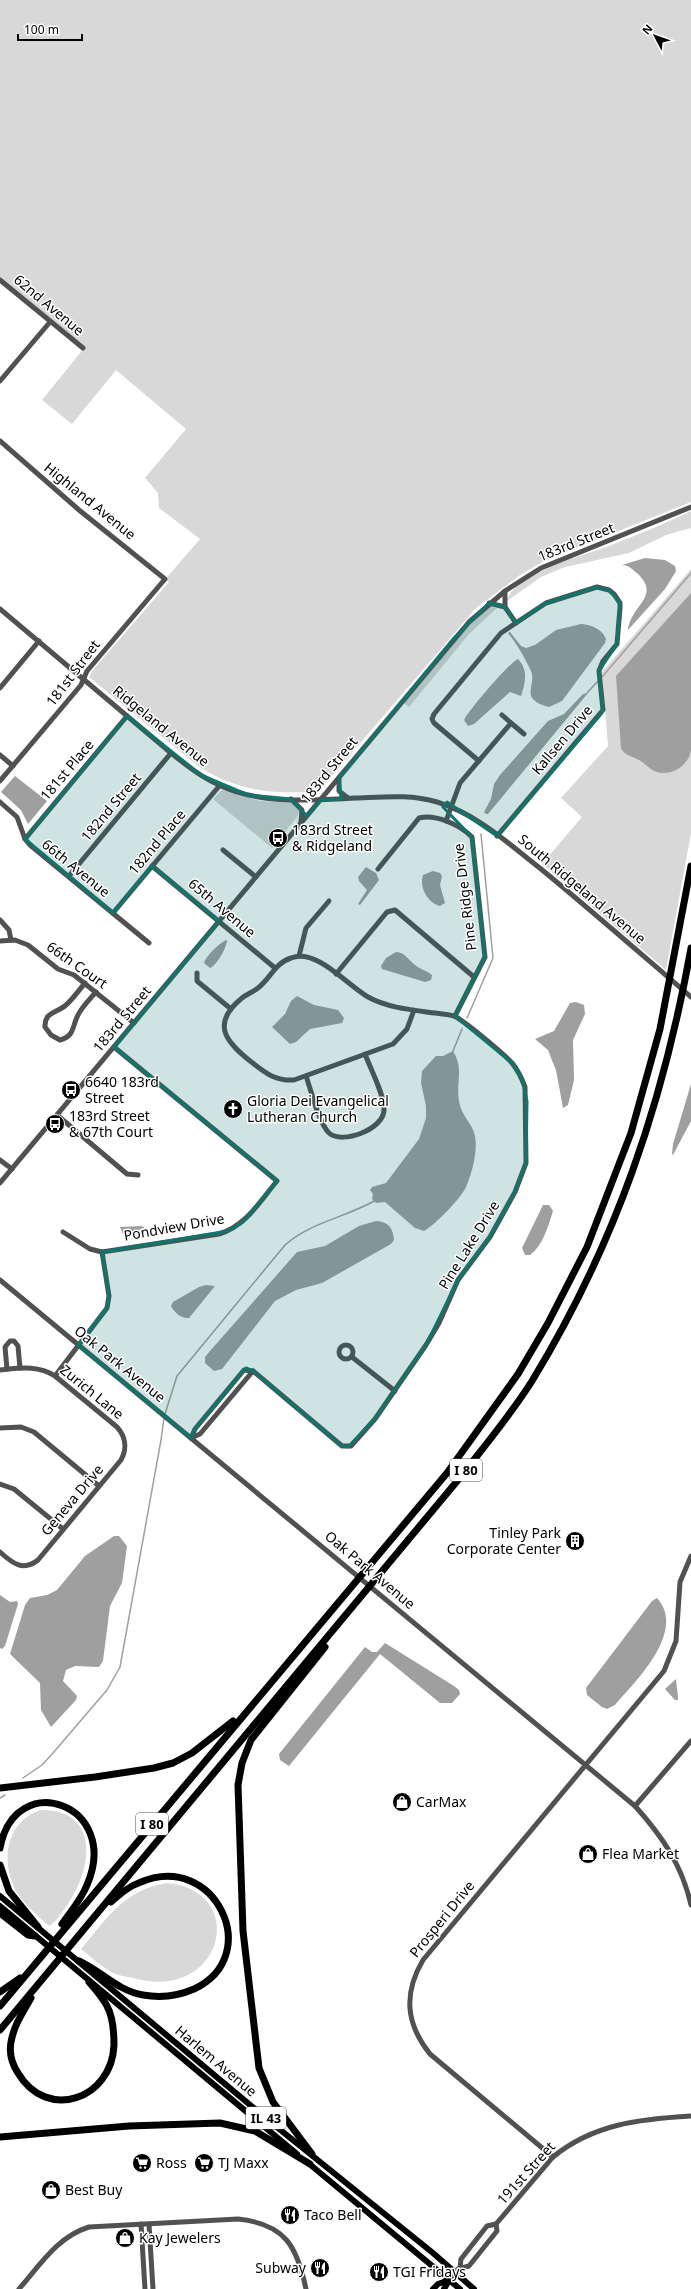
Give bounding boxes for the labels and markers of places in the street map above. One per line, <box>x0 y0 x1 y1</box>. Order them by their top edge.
place label: 183rd Street & Ridgeland <box>292 820 373 855</box>
bus stop icon: 183rd Street & Ridgeland <box>267 827 289 849</box>
place label: 6640 183rd Street <box>85 1072 159 1107</box>
bus stop icon: 6640 183rd Street <box>60 1079 82 1101</box>
place label: Gloria Dei Evangelical Lutheran Church <box>247 1091 389 1126</box>
church icon: Gloria Dei Evangelical Lutheran Church <box>222 1098 244 1120</box>
place label: 183rd Street & 67th Court <box>69 1106 153 1141</box>
bus stop icon: 183rd Street & 67th Court <box>44 1113 66 1135</box>
place label: Tinley Park Corporate Center <box>447 1523 562 1558</box>
building icon: Tinley Park Corporate Center <box>564 1530 586 1552</box>
shop icon: CarMax <box>391 1791 413 1813</box>
place label: CarMax <box>416 1792 467 1811</box>
shop icon: Flea Market <box>577 1843 599 1865</box>
place label: Flea Market <box>602 1844 679 1863</box>
supermarket icon: Ross <box>131 2152 153 2174</box>
supermarket icon: TJ Maxx <box>193 2152 215 2174</box>
place label: Ross <box>156 2153 187 2172</box>
place label: TJ Maxx <box>218 2153 269 2172</box>
shop icon: Best Buy <box>40 2179 62 2201</box>
place label: Best Buy <box>65 2180 123 2199</box>
restaurant icon: Taco Bell <box>279 2204 301 2226</box>
place label: Taco Bell <box>304 2205 362 2224</box>
shop icon: Kay Jewelers <box>114 2227 136 2249</box>
place label: Kay Jewelers <box>139 2228 221 2247</box>
restaurant icon: Subway <box>309 2257 331 2279</box>
place label: Subway <box>255 2258 307 2277</box>
restaurant icon: TGI Fridays <box>368 2261 390 2283</box>
place label: TGI Fridays <box>393 2262 466 2281</box>

